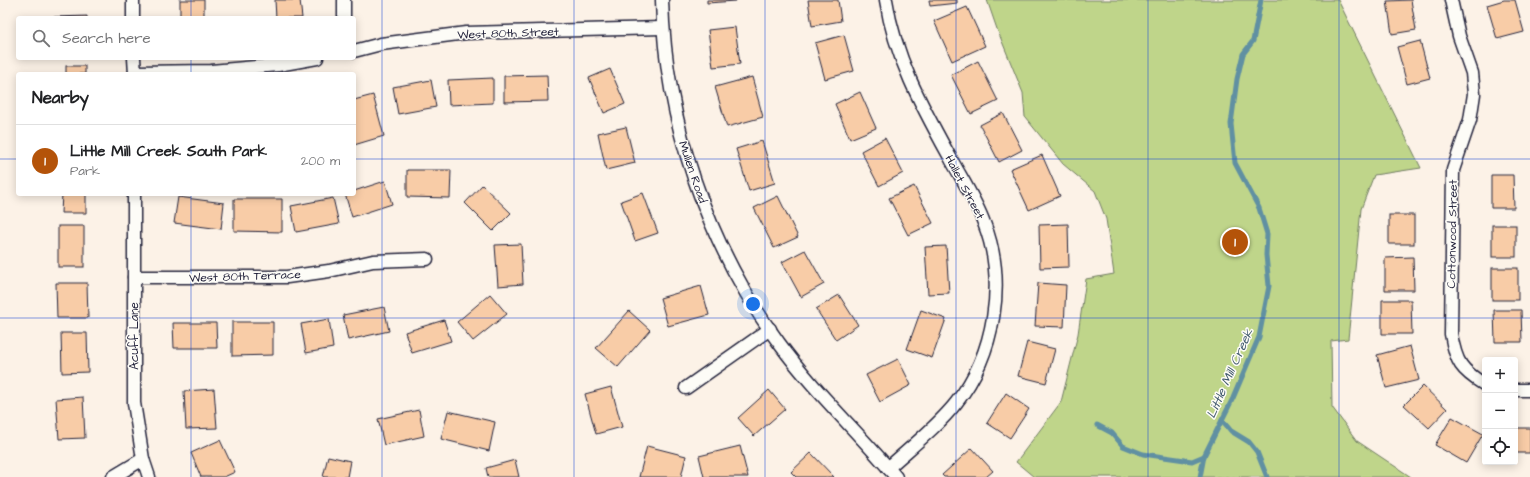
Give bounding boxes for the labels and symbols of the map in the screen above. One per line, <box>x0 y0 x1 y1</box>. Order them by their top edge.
street label: West 80th Street <box>457 23 559 44</box>
street label: Mullen Road <box>674 139 711 205</box>
street label: Hallet Street <box>941 152 989 222</box>
street label: Cottonwood Street <box>1443 179 1462 289</box>
pin: 1 <box>1222 227 1248 257</box>
street label: West 80th Terrace <box>189 266 302 287</box>
your location <box>743 294 763 314</box>
street label: Acuff Lane <box>126 302 143 370</box>
water label: Little Mill Creek <box>1202 325 1258 421</box>

